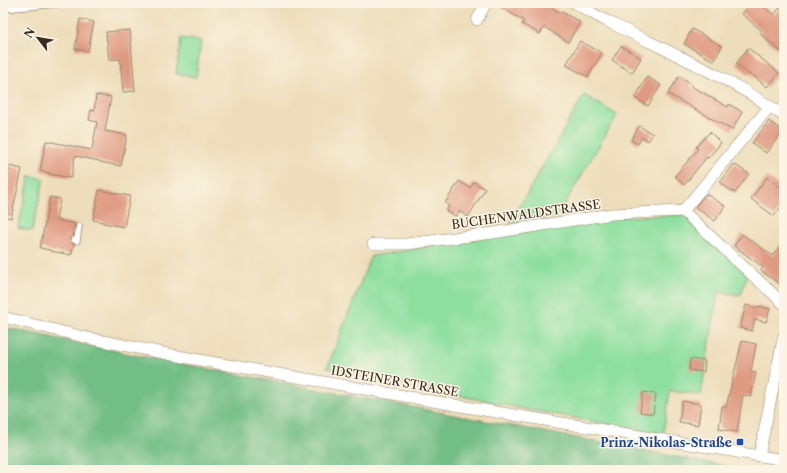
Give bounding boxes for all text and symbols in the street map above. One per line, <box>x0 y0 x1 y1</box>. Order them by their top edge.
north arrow <box>18 18 58 58</box>
text: N <box>21 25 38 41</box>
street label: BUCHENWALDSTRASSE <box>451 196 601 232</box>
street label: IDSTEINER STRASSE <box>330 362 460 400</box>
place label: Prinz-Nikolas-Straße <box>600 435 732 450</box>
marker: Prinz-Nikolas-Straße <box>735 437 745 447</box>

